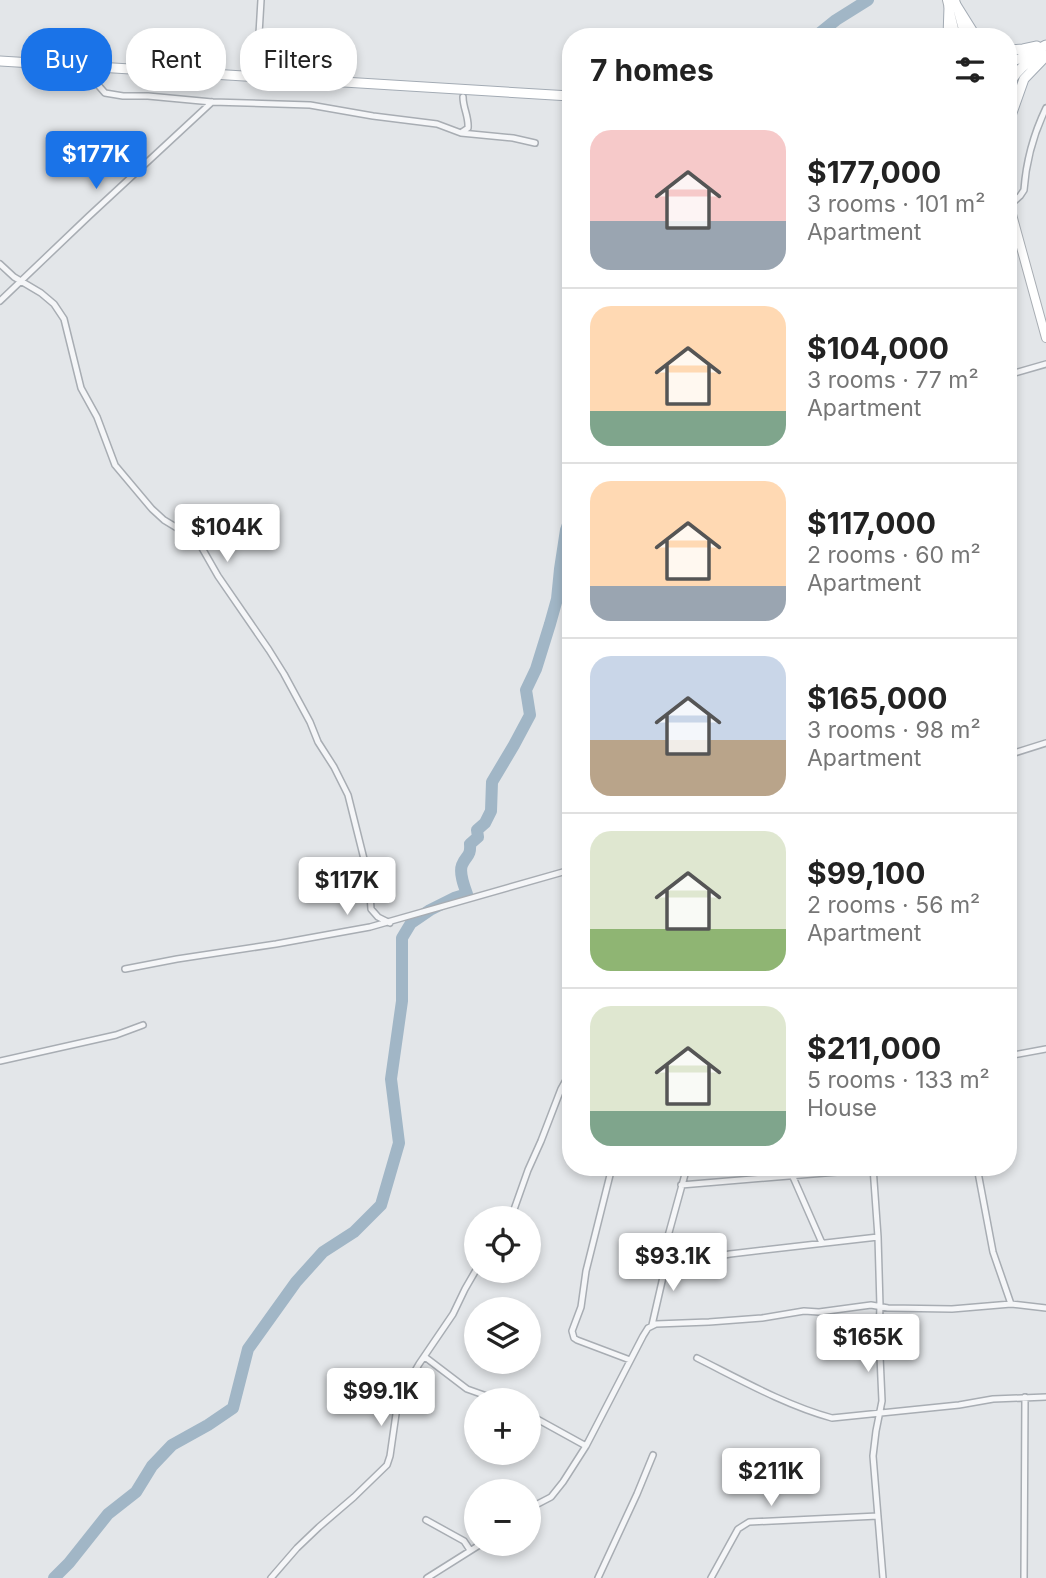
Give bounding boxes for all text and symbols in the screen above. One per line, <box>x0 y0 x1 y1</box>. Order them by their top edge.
chip: Buy <box>21 28 112 91</box>
chip: Rent <box>126 28 226 91</box>
chip: Filters <box>240 28 357 91</box>
icon: filters <box>951 51 989 89</box>
text: 7 homes <box>590 52 714 88</box>
pin: $177K <box>47 132 145 191</box>
text: $177K <box>62 140 130 168</box>
text: $177,000 <box>807 154 941 190</box>
icon: home <box>646 158 730 242</box>
text: 3 rooms · 101 m² <box>807 190 985 218</box>
text: Apartment <box>807 218 921 246</box>
text: $104,000 <box>807 330 949 366</box>
icon: home <box>646 334 730 418</box>
text: 3 rooms · 77 m² <box>807 366 979 394</box>
text: Apartment <box>807 394 921 422</box>
pin: $104K <box>178 504 276 564</box>
text: $117,000 <box>807 505 936 541</box>
icon: home <box>646 509 730 593</box>
text: $104K <box>191 513 263 541</box>
text: 2 rooms · 60 m² <box>807 541 981 569</box>
text: Apartment <box>807 569 921 597</box>
text: $165,000 <box>807 680 947 716</box>
icon: home <box>646 684 730 768</box>
text: 3 rooms · 98 m² <box>807 716 981 744</box>
text: Apartment <box>807 744 921 772</box>
text: $99,100 <box>807 855 925 891</box>
pin: $117K <box>298 858 396 917</box>
icon: home <box>646 859 730 943</box>
text: $117K <box>315 866 379 894</box>
text: 2 rooms · 56 m² <box>807 891 980 919</box>
text: Apartment <box>807 919 921 947</box>
text: $211,000 <box>807 1030 941 1066</box>
icon: home <box>646 1034 730 1118</box>
text: 5 rooms · 133 m² <box>807 1066 990 1094</box>
text: House <box>807 1094 877 1122</box>
map controls <box>464 1206 541 1556</box>
button: locate <box>464 1206 541 1283</box>
pin: $93.1K <box>616 1234 730 1293</box>
text: $93.1K <box>635 1242 711 1270</box>
button: layers <box>464 1297 541 1374</box>
pin: $165K <box>819 1314 917 1374</box>
text: $165K <box>832 1323 904 1351</box>
pin: $99.1K <box>324 1368 438 1428</box>
text: $99.1K <box>343 1377 419 1405</box>
button: + <box>464 1388 541 1465</box>
pin: $211K <box>722 1448 820 1508</box>
text: $211K <box>738 1457 804 1485</box>
button: − <box>464 1479 541 1556</box>

